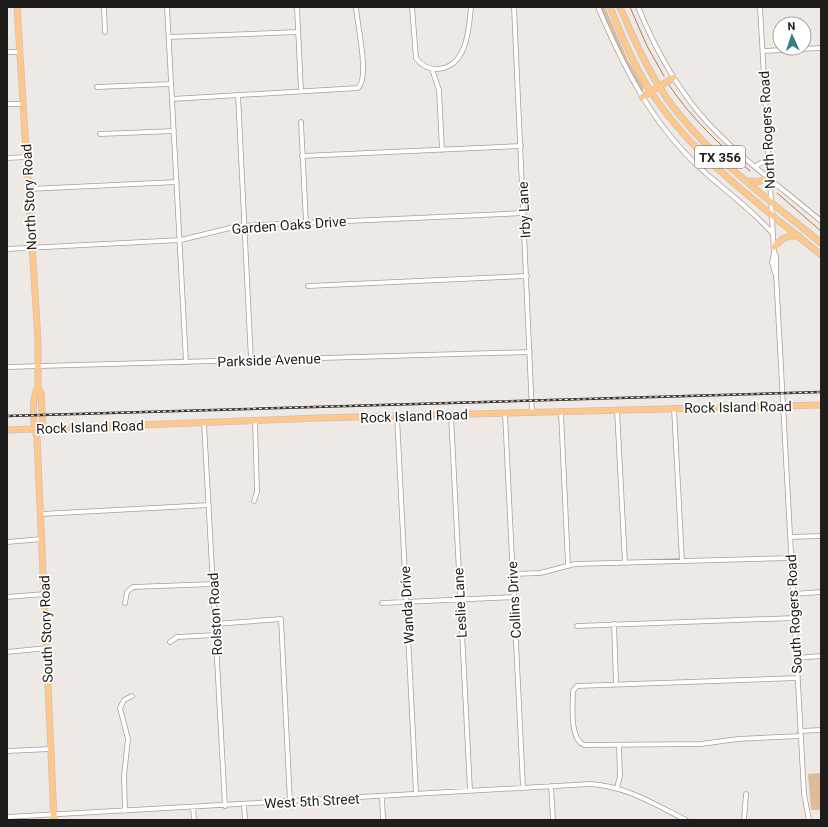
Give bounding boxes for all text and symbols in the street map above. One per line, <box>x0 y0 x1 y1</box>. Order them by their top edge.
north arrow <box>772 16 812 56</box>
text: N <box>787 20 796 33</box>
street label: North Rogers Road <box>756 71 778 189</box>
street label: North Story Road <box>18 143 40 251</box>
road number: TX 356 <box>695 146 745 168</box>
street label: Irby Lane <box>515 181 533 239</box>
street label: Garden Oaks Drive <box>231 213 347 237</box>
street label: Parkside Avenue <box>217 350 321 370</box>
street label: Rock Island Road <box>684 398 792 416</box>
street label: Rock Island Road <box>360 406 468 426</box>
street label: Rock Island Road <box>36 417 144 437</box>
street label: South Rogers Road <box>783 554 805 674</box>
street label: Collins Drive <box>504 561 524 639</box>
street label: Wanda Drive <box>397 566 417 644</box>
street label: Leslie Lane <box>450 568 470 638</box>
street label: Rolston Road <box>205 572 225 656</box>
street label: South Story Road <box>36 575 56 683</box>
street label: West 5th Street <box>264 790 361 811</box>

